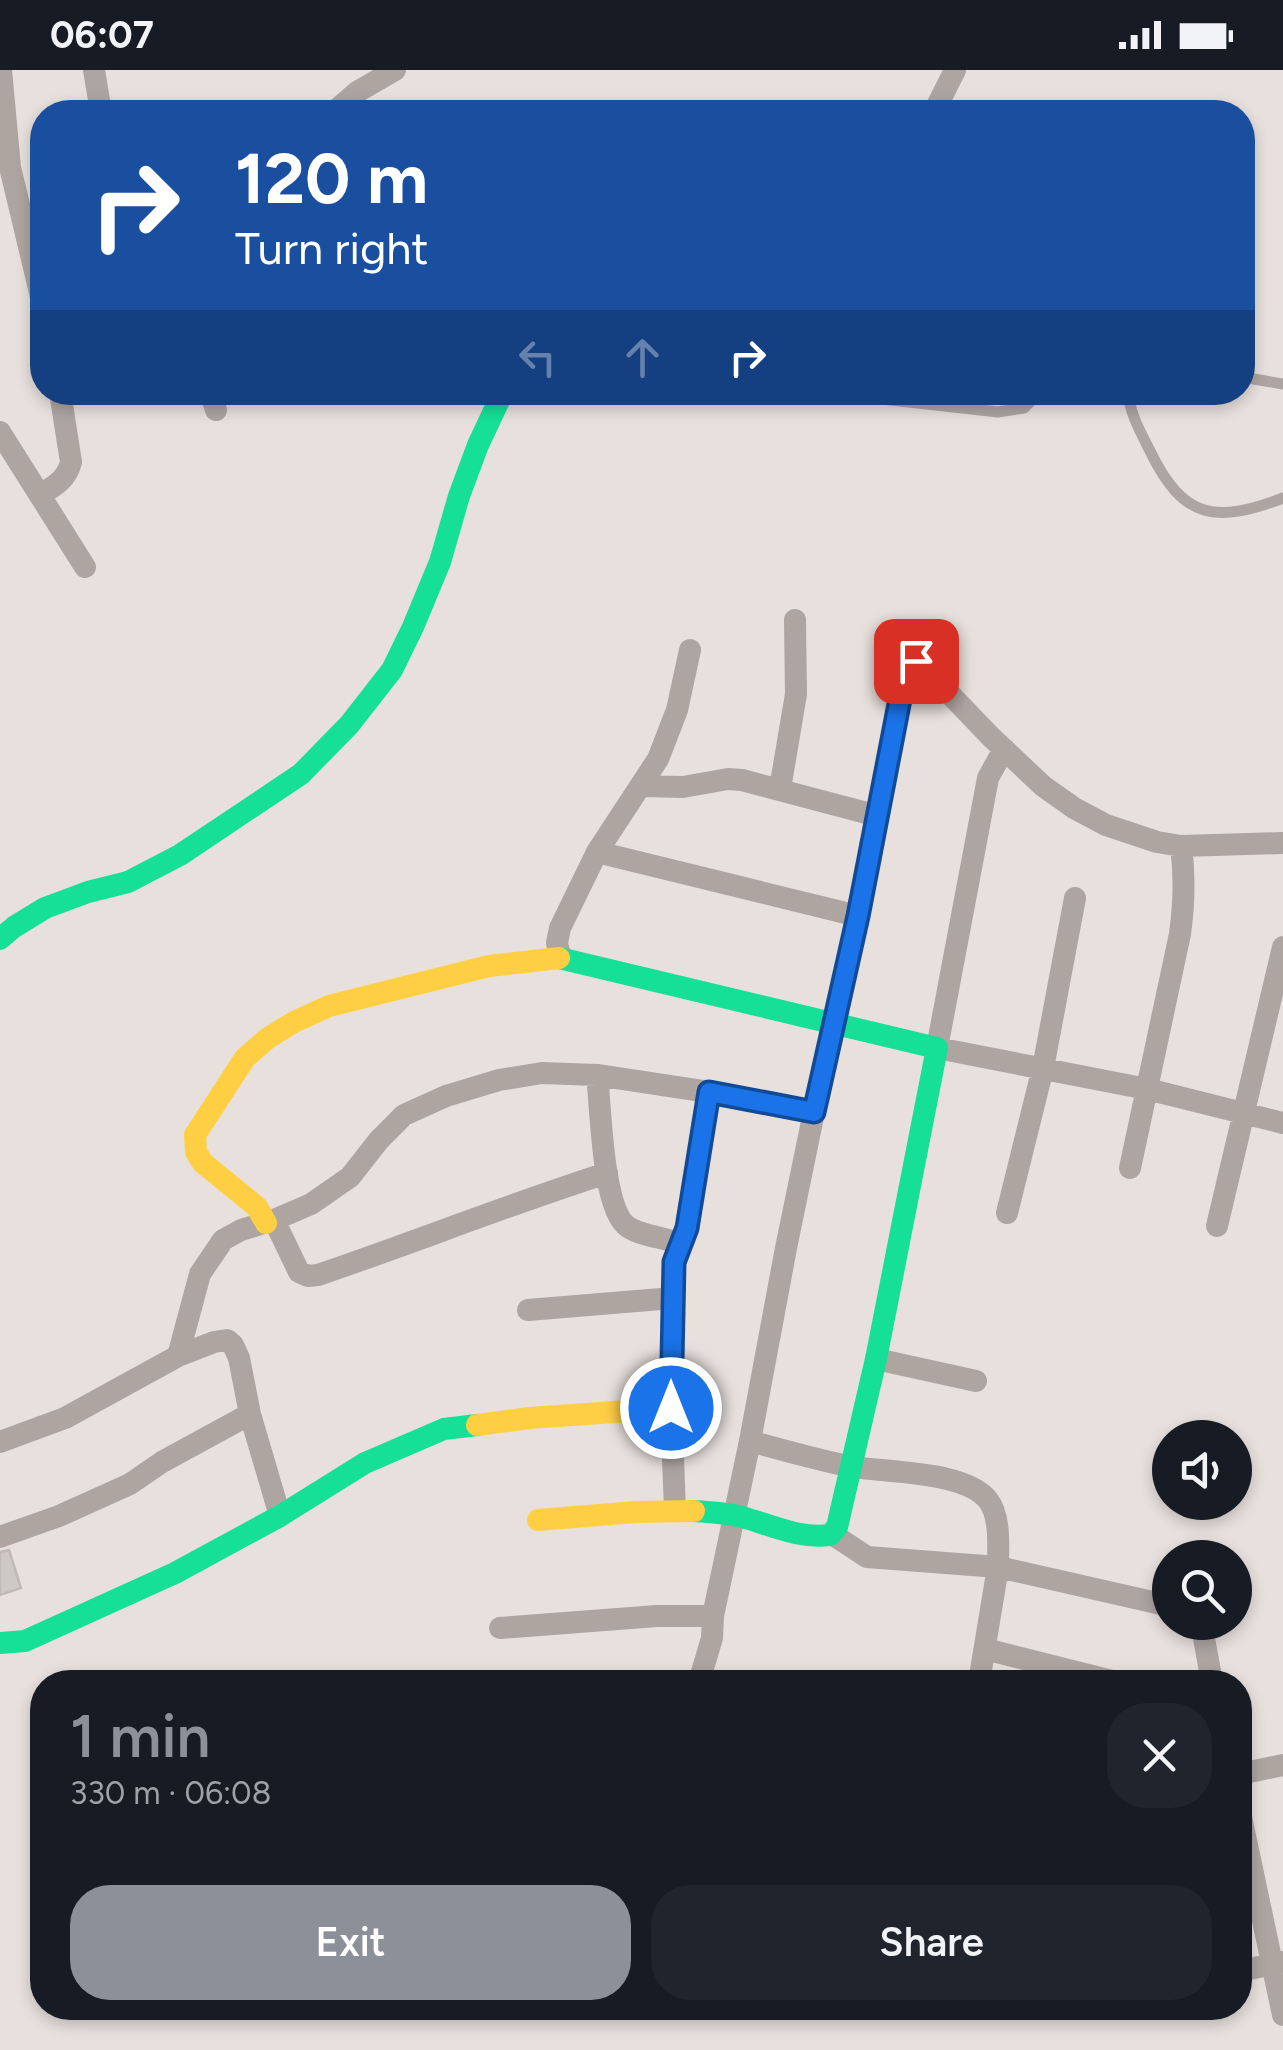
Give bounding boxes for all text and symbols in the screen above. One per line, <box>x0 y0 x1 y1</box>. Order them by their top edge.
text: 06:07 <box>50 12 154 58</box>
text: 120 m <box>235 136 428 221</box>
icon: right <box>70 140 200 270</box>
text: Turn right <box>235 221 428 275</box>
icon: left <box>510 330 565 385</box>
icon: ahead <box>615 330 670 385</box>
icon: right <box>720 330 775 385</box>
pin <box>874 619 959 704</box>
icon: arrive <box>889 634 944 689</box>
position arrow <box>619 1356 723 1460</box>
map controls <box>1152 1420 1252 1640</box>
button: sound <box>1152 1420 1252 1520</box>
button: search <box>1152 1540 1252 1640</box>
text: 1 min <box>70 1700 210 1772</box>
button: close <box>1107 1703 1212 1808</box>
text: 330 m · 06:08 <box>70 1774 271 1812</box>
button: Exit <box>70 1885 631 2000</box>
button: Share <box>651 1885 1212 2000</box>

